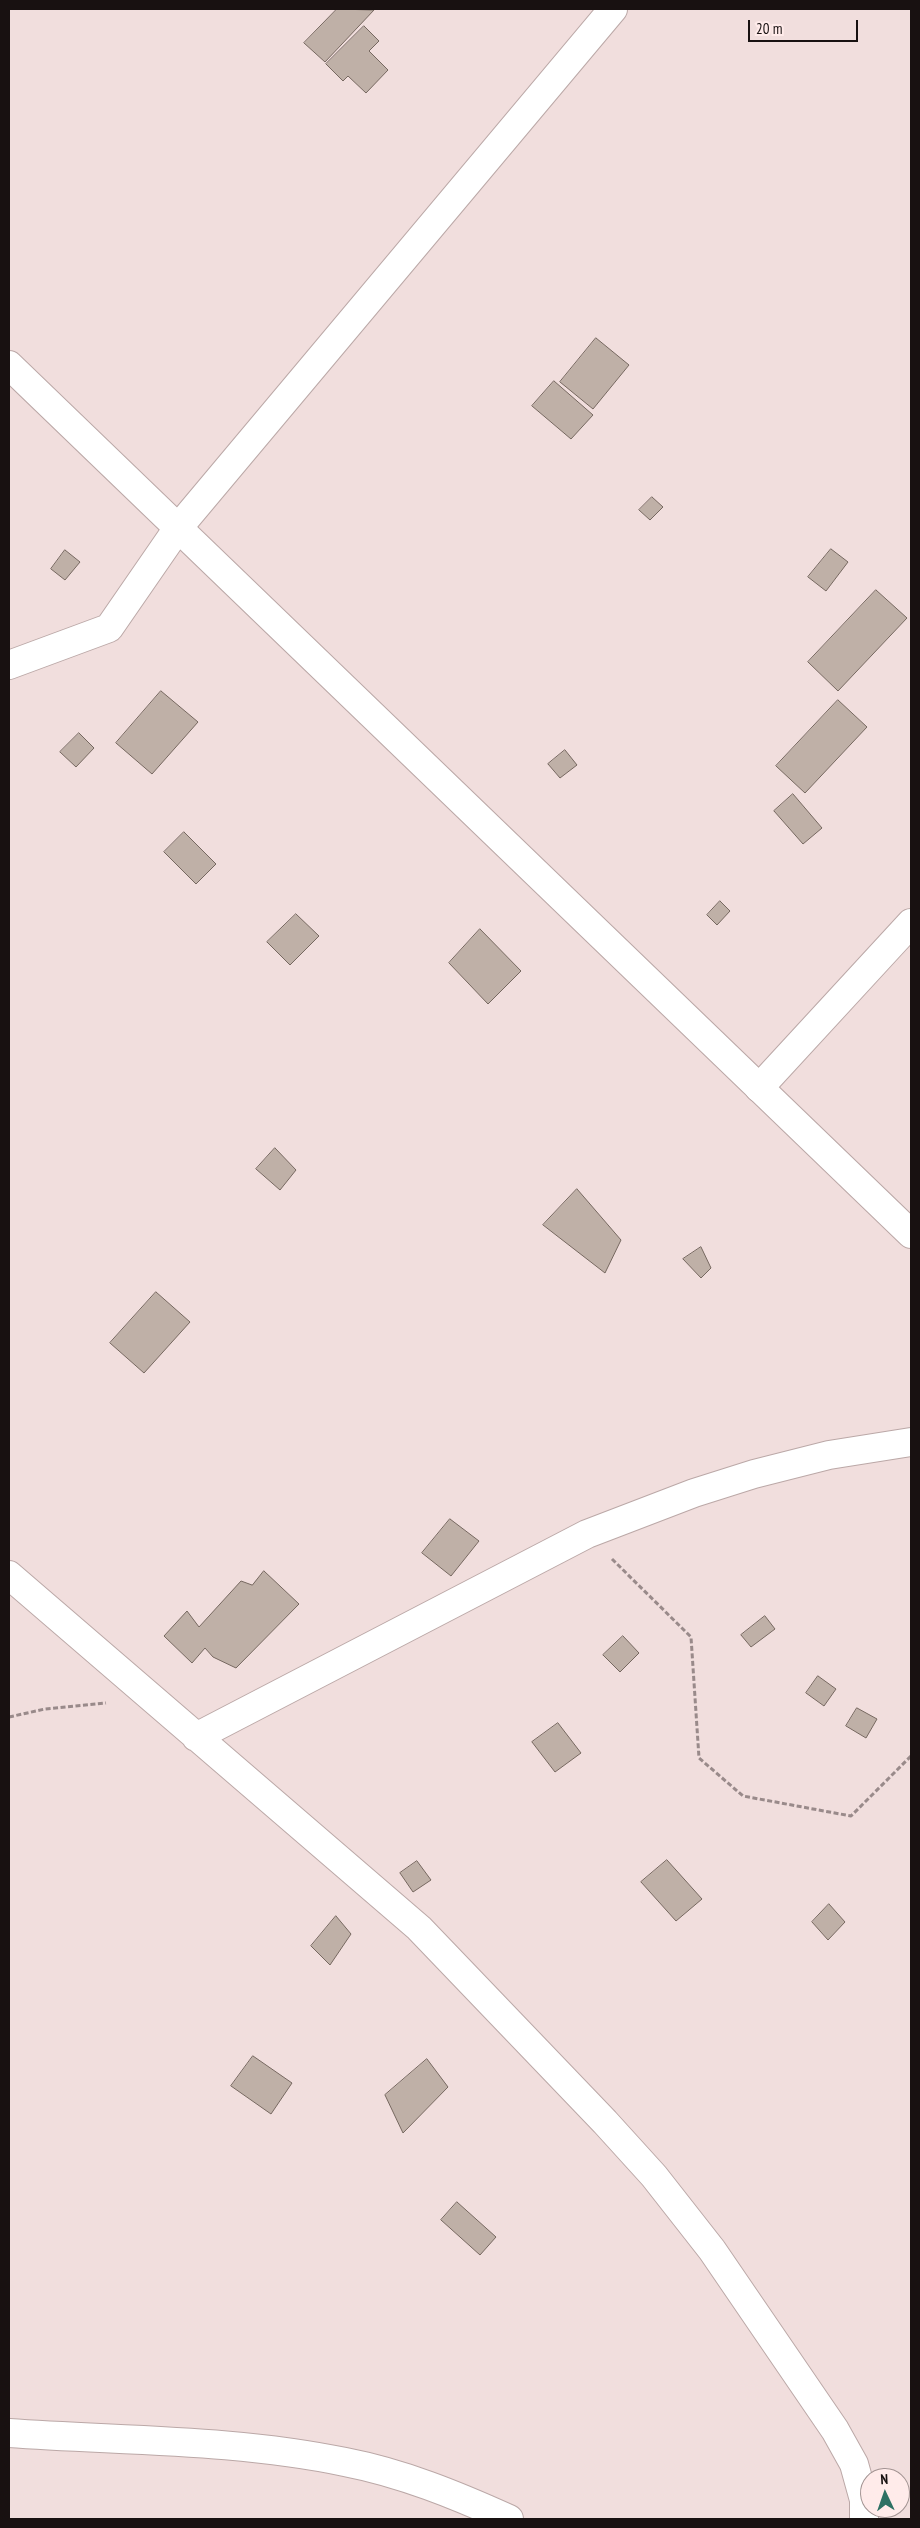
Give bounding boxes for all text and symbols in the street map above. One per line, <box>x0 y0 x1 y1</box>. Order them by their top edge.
scale bar <box>750 10 860 42</box>
text: 20 m <box>756 19 782 38</box>
north arrow <box>860 2468 910 2518</box>
text: N <box>880 2470 889 2488</box>

